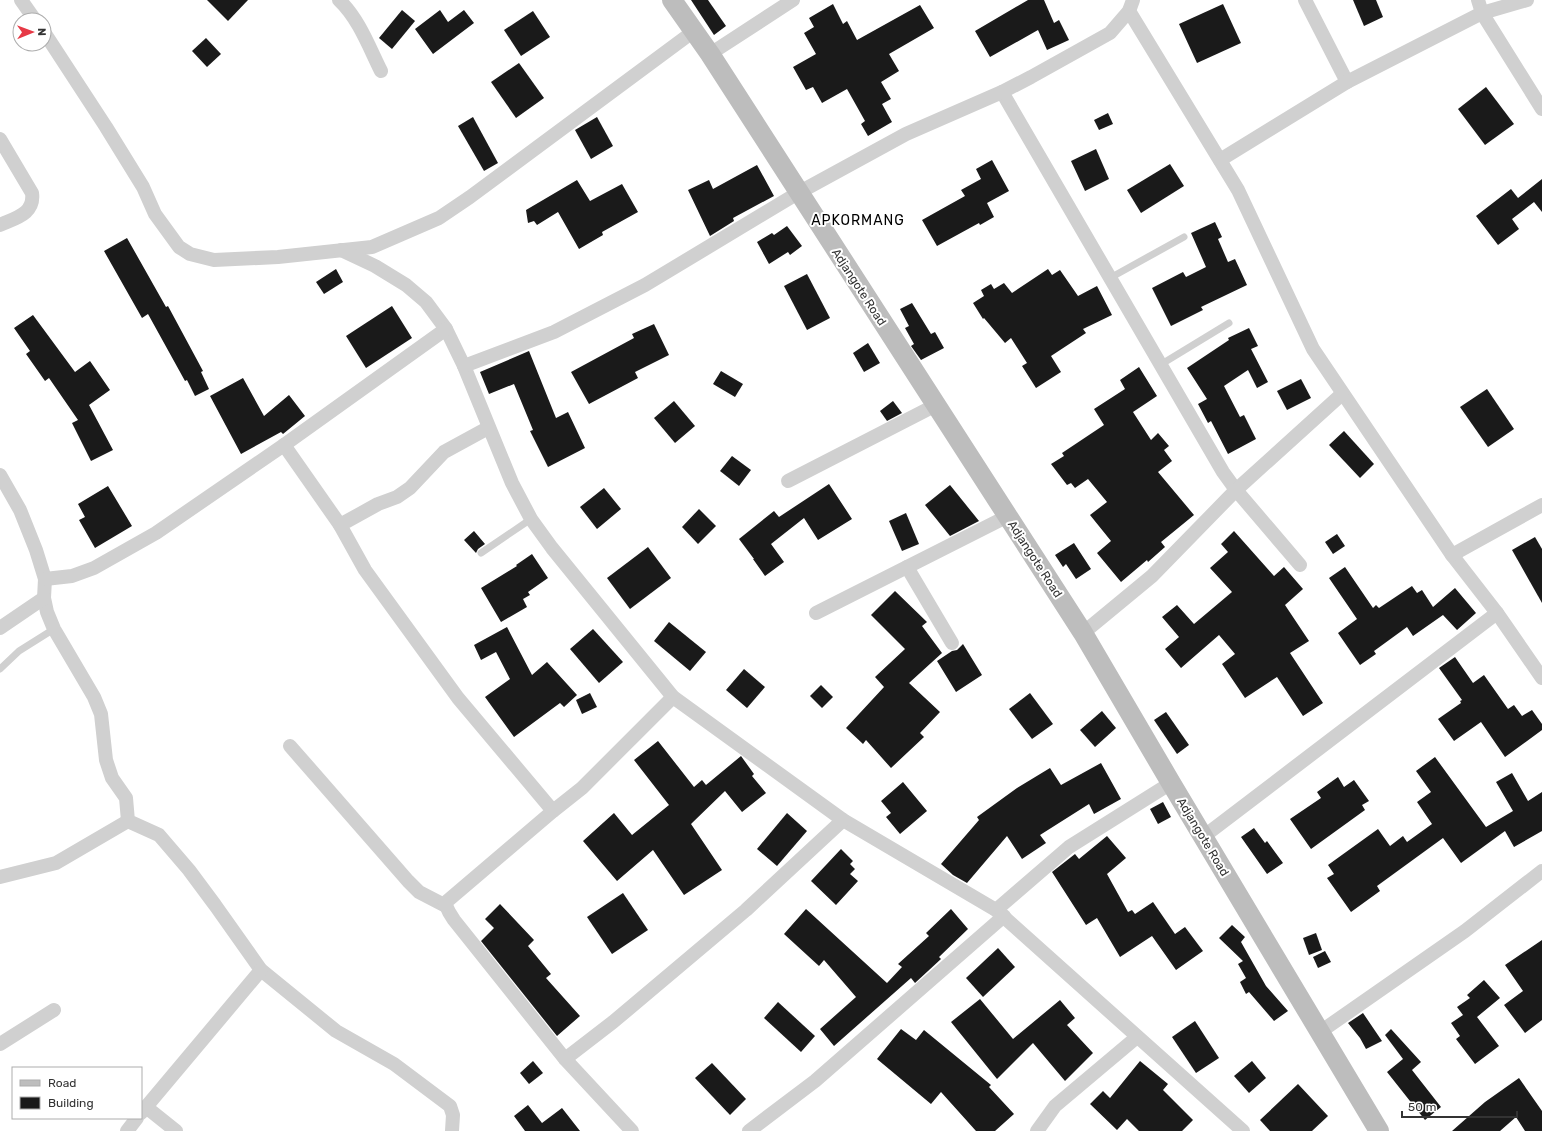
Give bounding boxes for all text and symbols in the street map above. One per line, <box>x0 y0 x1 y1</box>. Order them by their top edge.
north arrow <box>12 12 52 52</box>
text: N <box>35 28 48 36</box>
district label: APKORMANG <box>811 212 905 229</box>
street label: Adjangote Road <box>829 246 889 328</box>
street label: Adjangote Road <box>1005 518 1065 600</box>
street label: Adjangote Road <box>1174 795 1232 879</box>
legend <box>12 1067 142 1119</box>
text: Road <box>48 1076 76 1090</box>
scale bar <box>1402 1093 1517 1119</box>
text: Building <box>48 1096 94 1110</box>
text: 50 m <box>1408 1100 1436 1114</box>

